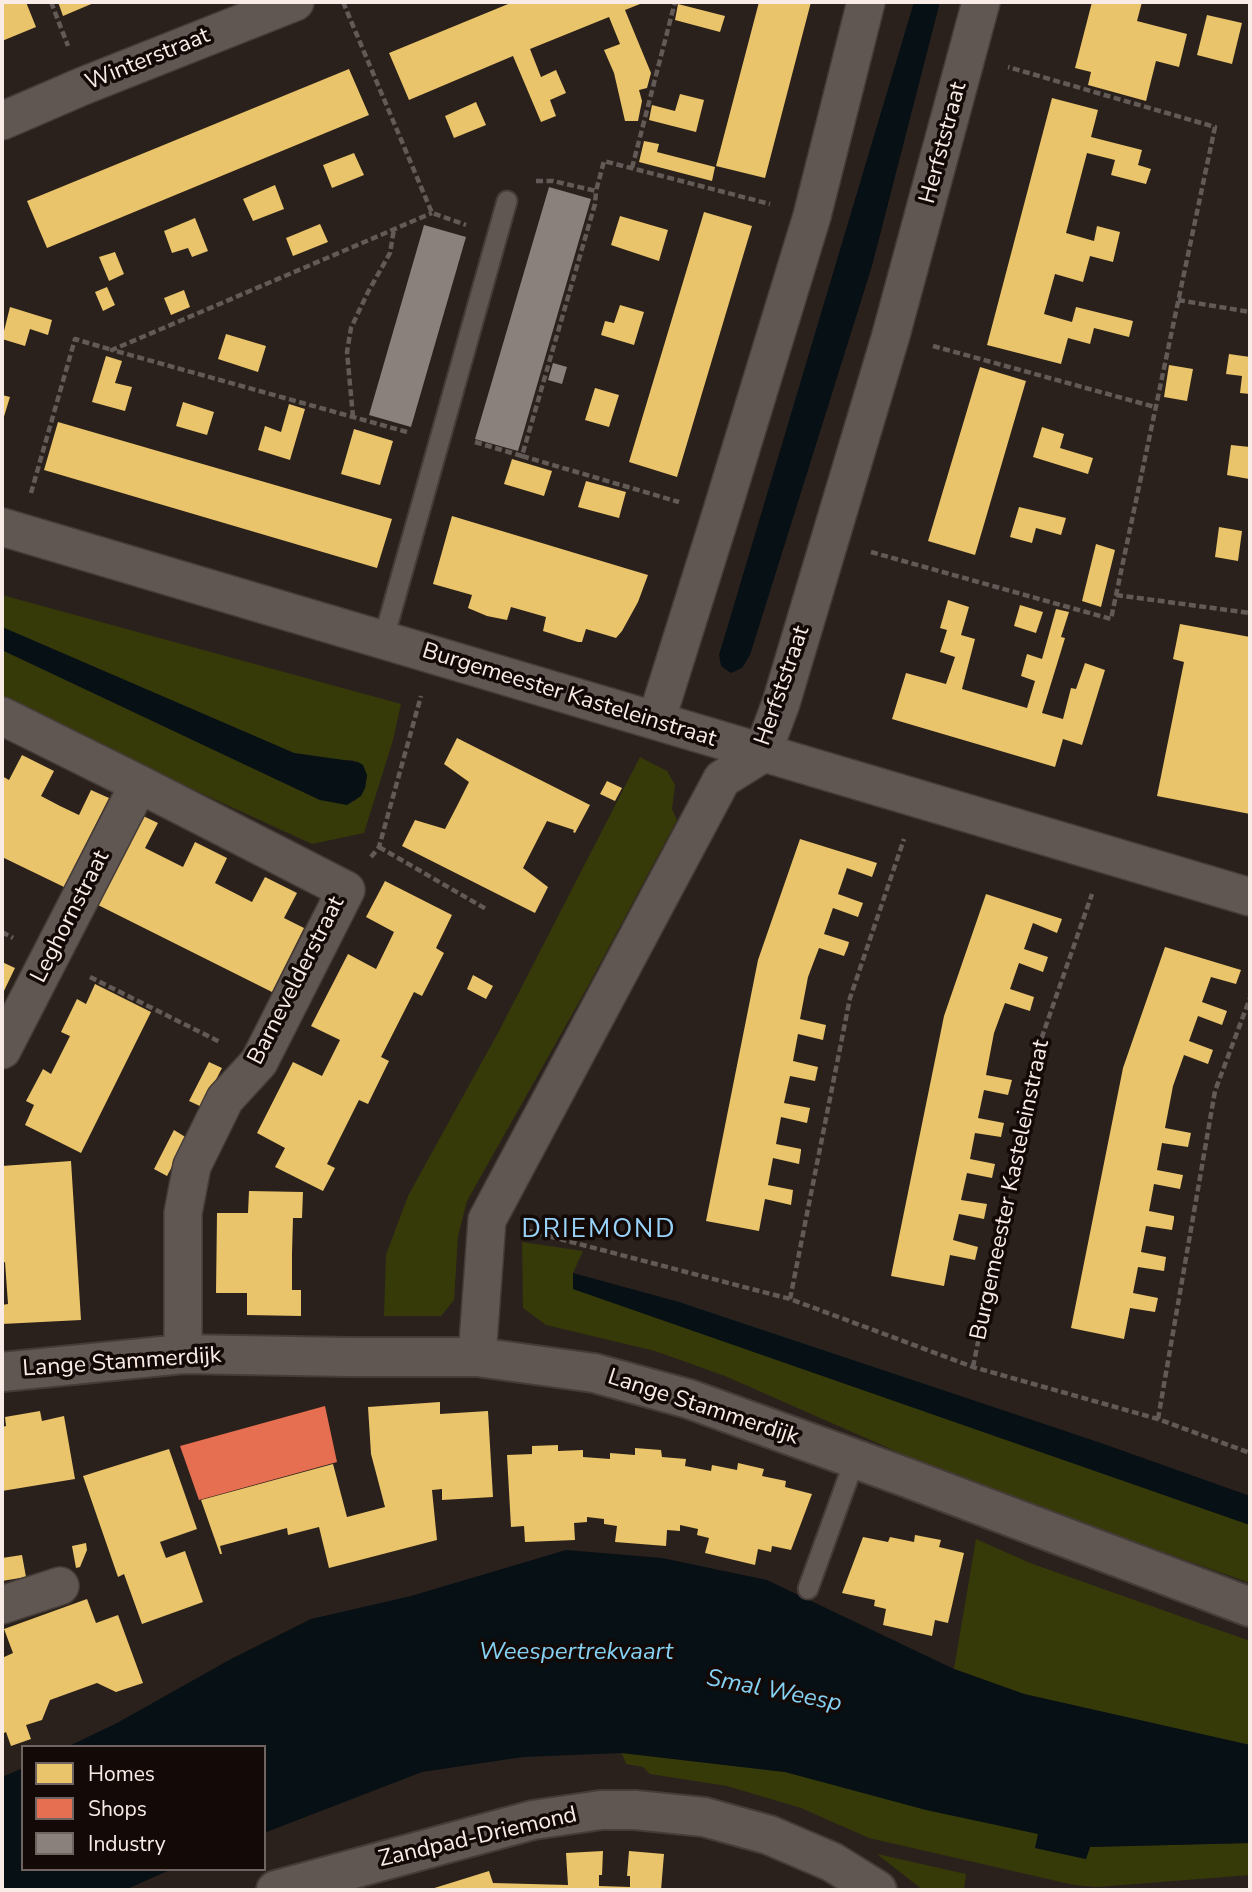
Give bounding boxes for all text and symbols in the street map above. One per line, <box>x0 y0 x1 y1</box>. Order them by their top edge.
street label: Winterstraat <box>82 23 214 97</box>
street label: Herfststraat <box>915 79 973 207</box>
street label: Herfststraat <box>750 623 816 749</box>
street label: Burgemeester Kasteleinstraat <box>419 638 719 754</box>
street label: Leghornstraat <box>26 846 116 988</box>
street label: Barnevelderstraat <box>243 892 351 1070</box>
street label: Burgemeester Kasteleinstraat <box>966 1037 1056 1343</box>
district label: DRIEMOND <box>522 1215 676 1247</box>
street label: Lange Stammerdijk <box>22 1342 222 1384</box>
street label: Lange Stammerdijk <box>604 1364 802 1452</box>
water label: Weespertrekvaart <box>479 1639 673 1667</box>
water label: Smal Weesp <box>704 1665 844 1719</box>
legend <box>21 1745 266 1871</box>
text: Homes <box>88 1760 155 1788</box>
text: Shops <box>88 1795 147 1823</box>
street label: Zandpad-Driemond <box>376 1802 580 1874</box>
text: Industry <box>88 1830 166 1858</box>

